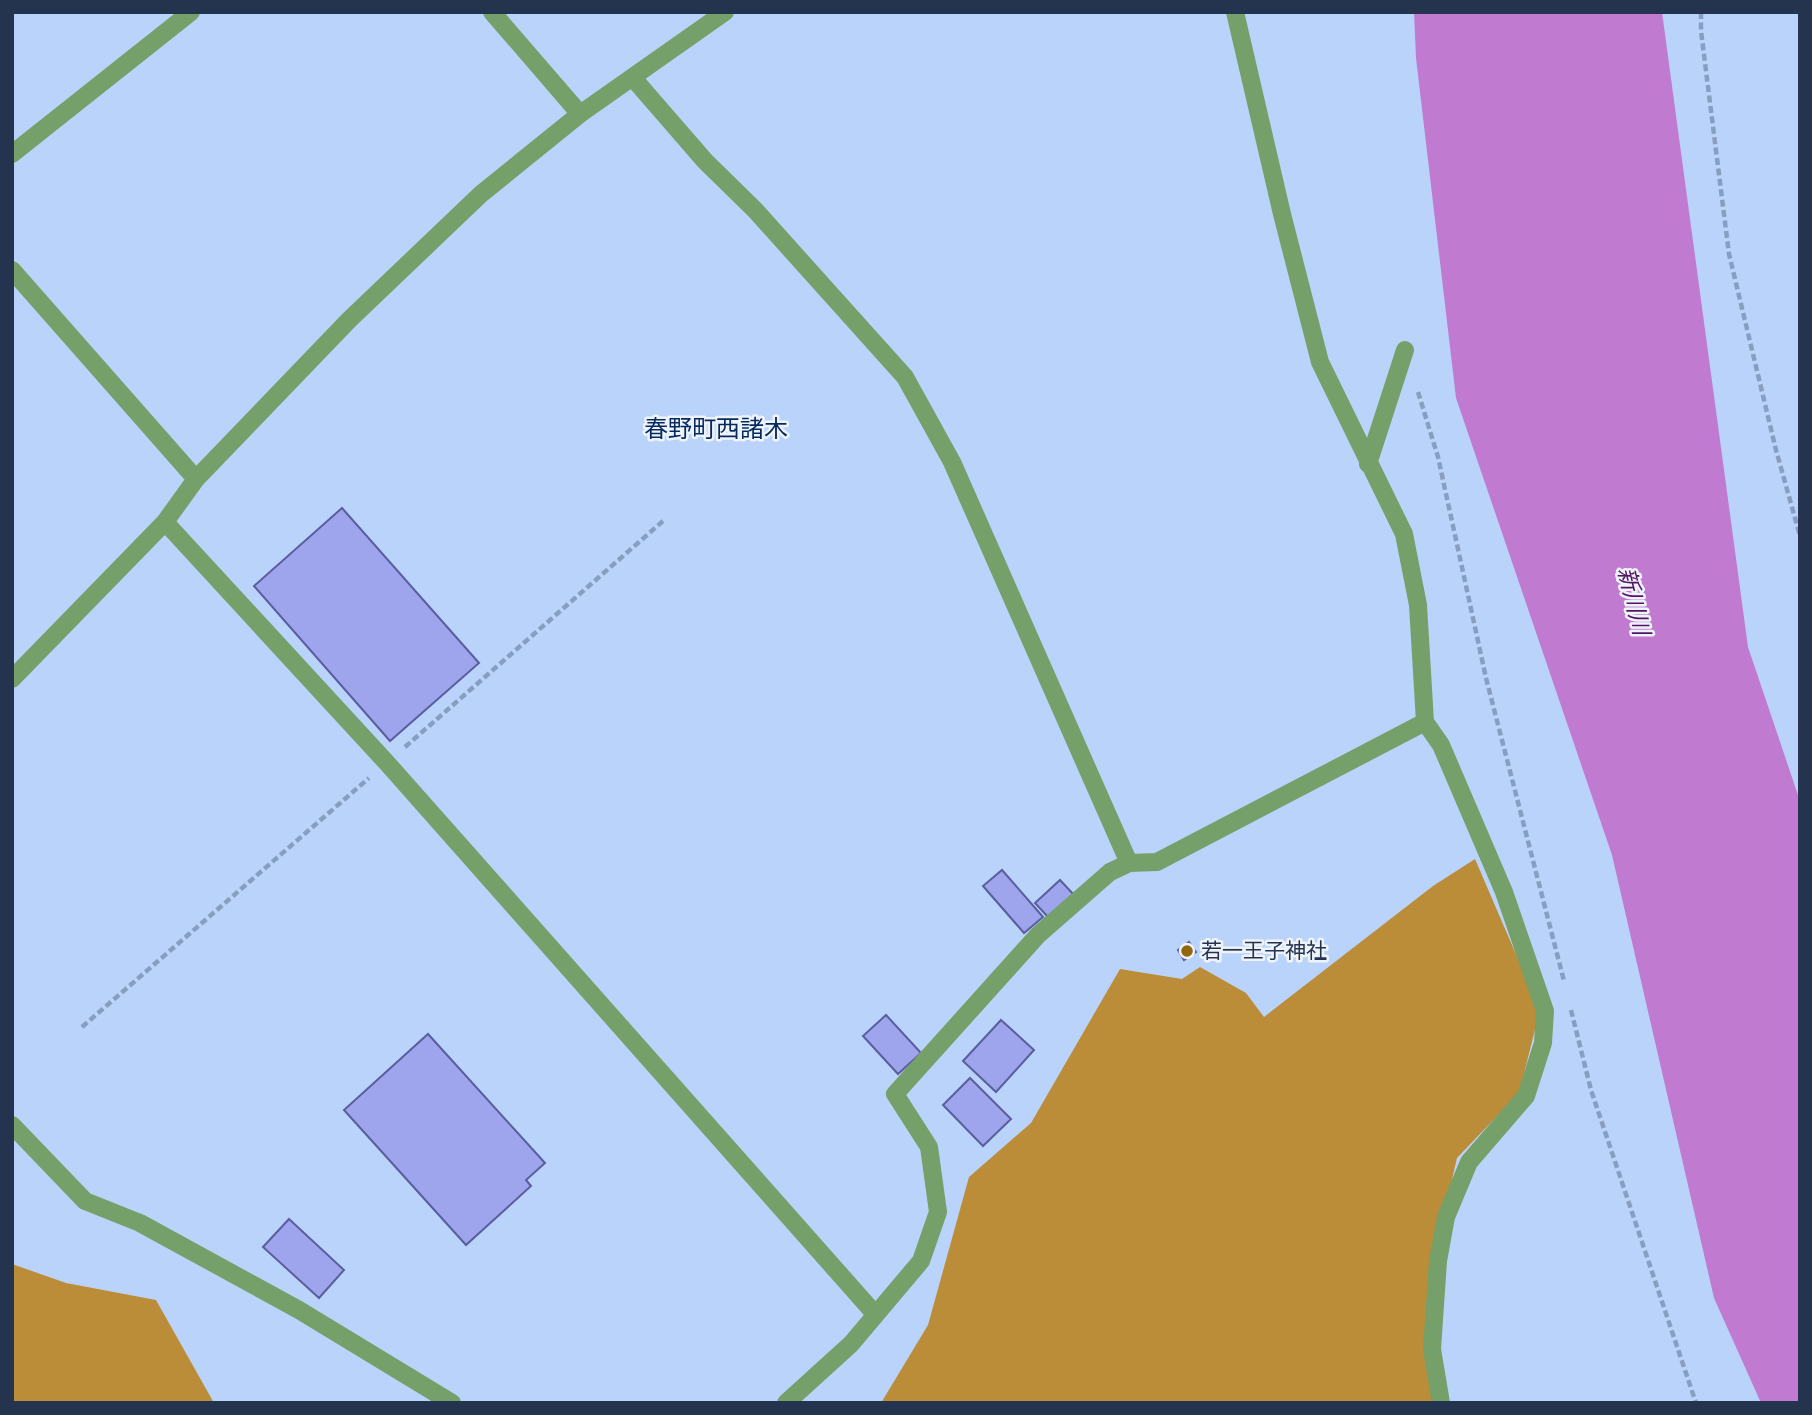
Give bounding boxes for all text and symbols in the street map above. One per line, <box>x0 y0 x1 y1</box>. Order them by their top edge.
district label: 春野町西諸木 <box>644 413 788 445</box>
water label: 新川川 <box>1610 564 1658 641</box>
place label: 若一王子神社 <box>1201 937 1327 965</box>
marker: 若一王子神社 <box>1179 943 1195 959</box>

